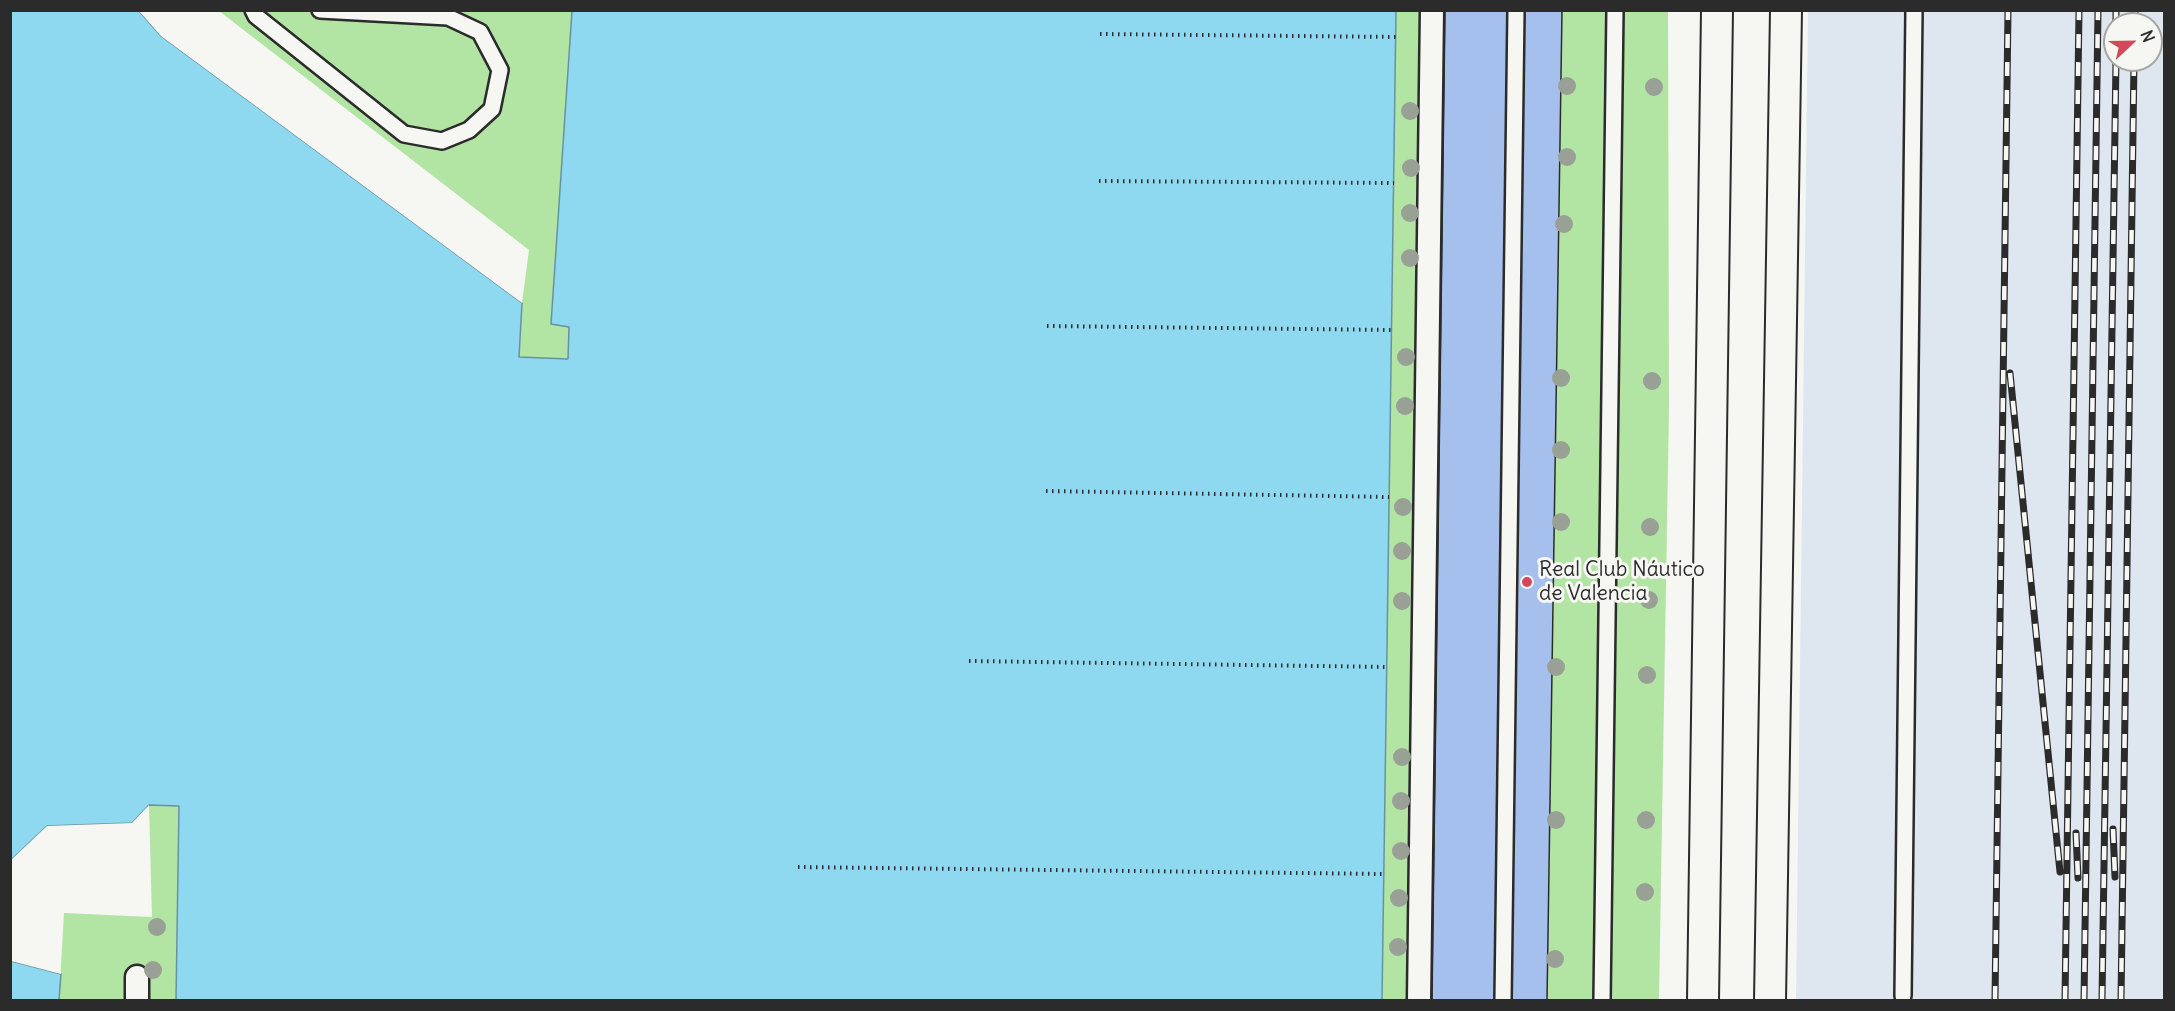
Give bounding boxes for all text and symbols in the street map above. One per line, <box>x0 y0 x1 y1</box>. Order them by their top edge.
north arrow <box>2103 12 2163 72</box>
text: N <box>2136 27 2159 45</box>
place label: Real Club Náutico de Valencia <box>1539 557 1705 607</box>
marker: Real Club Náutico de Valencia <box>1520 575 1534 589</box>

